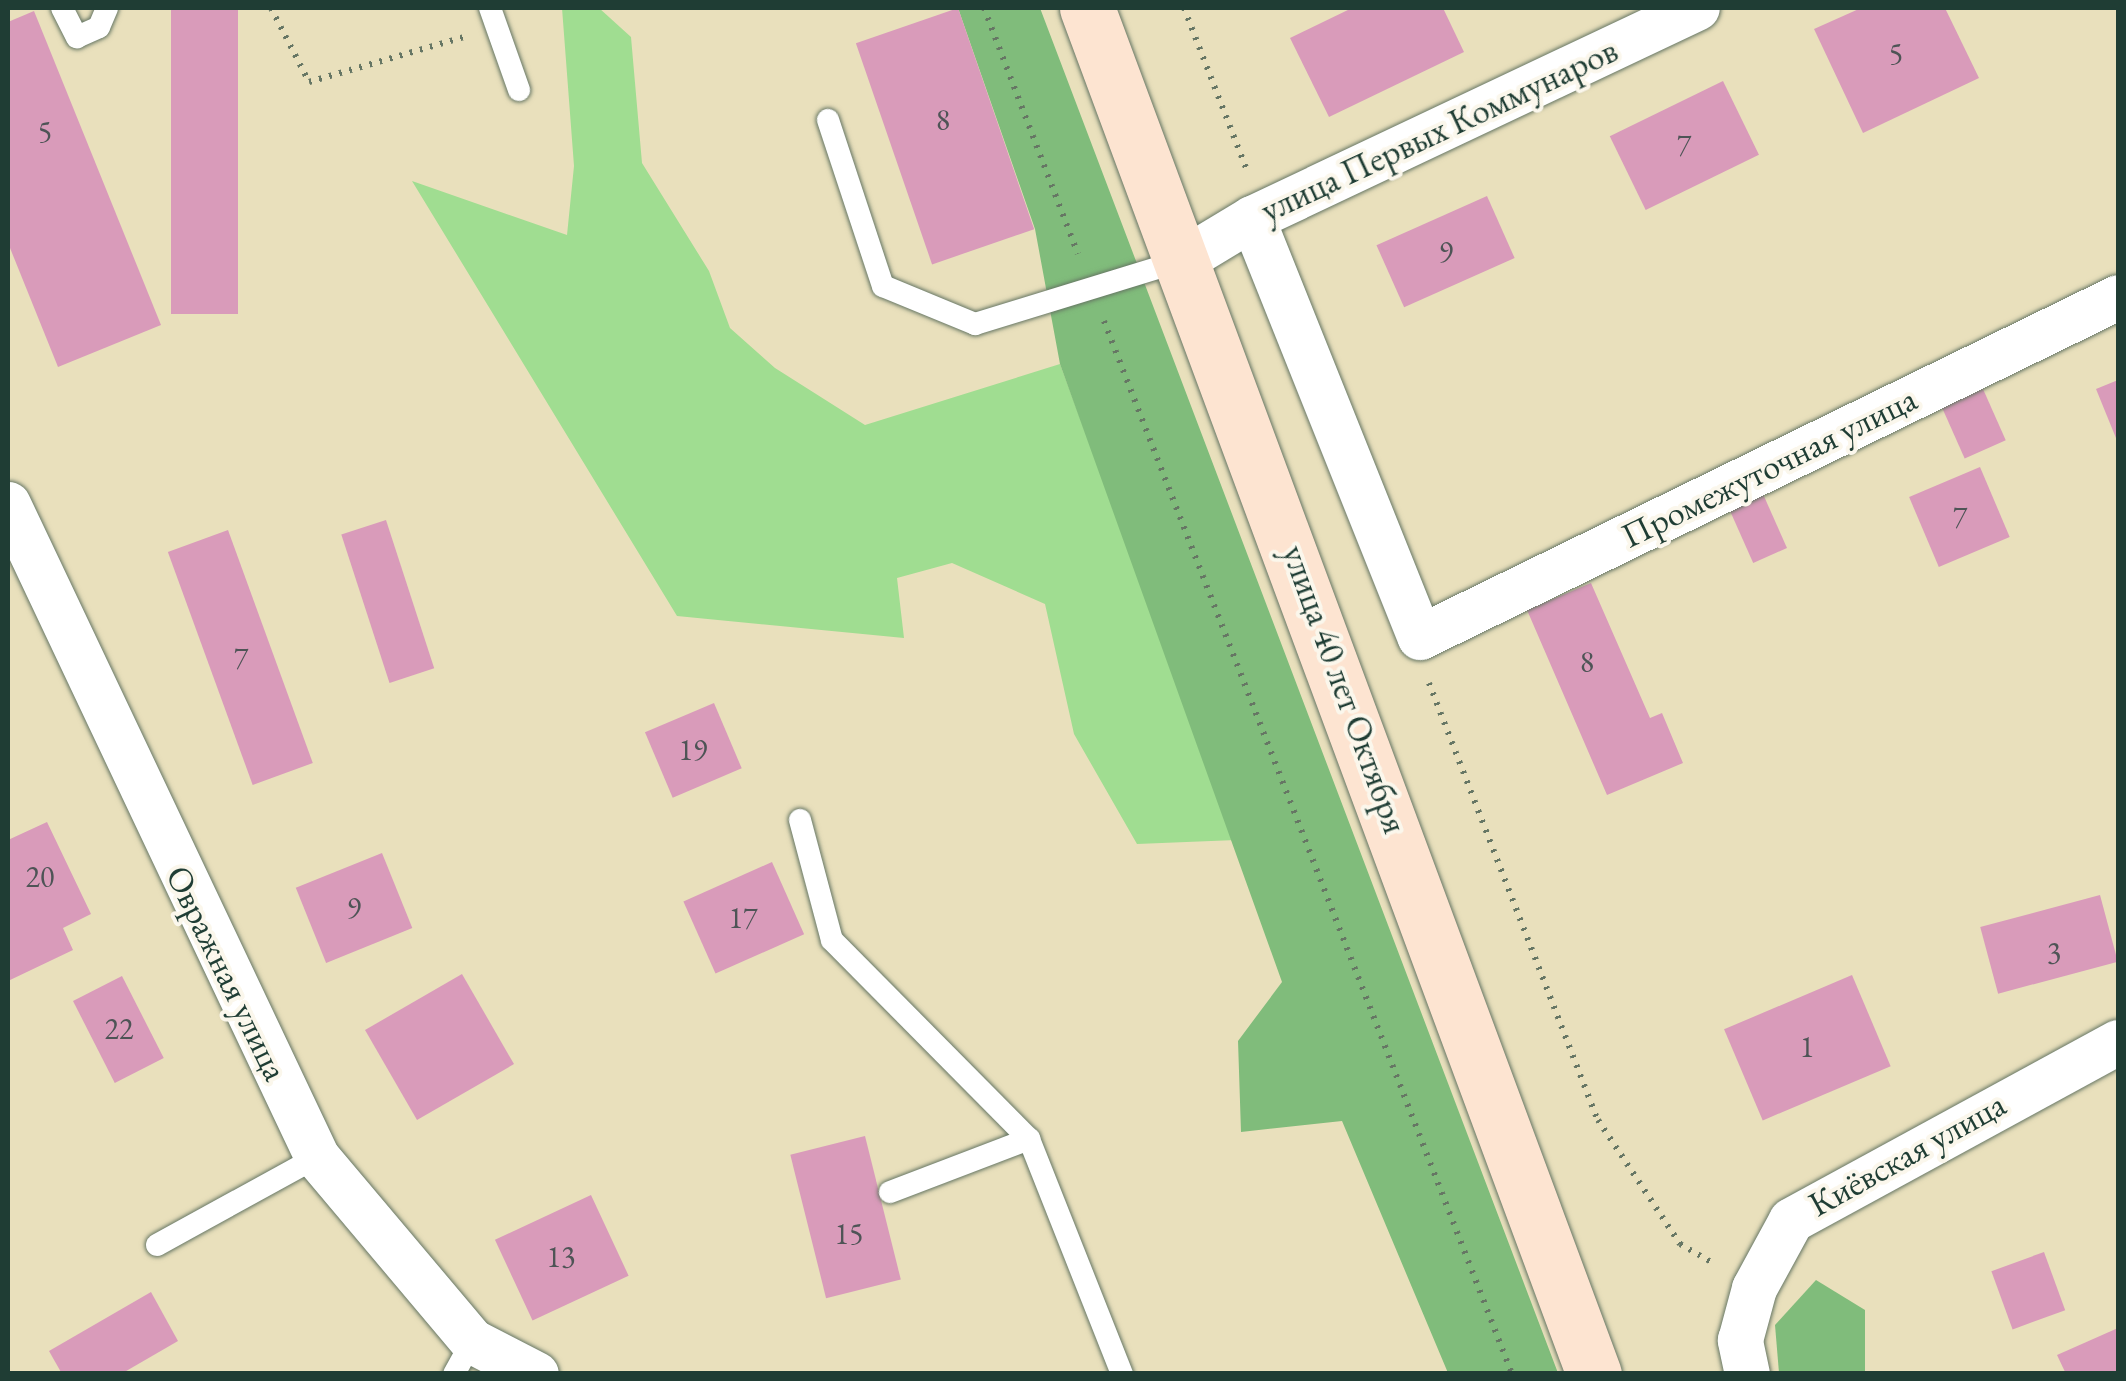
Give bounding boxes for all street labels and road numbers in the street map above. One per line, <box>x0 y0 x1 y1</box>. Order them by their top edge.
street label: улица Первых Коммунаров <box>1254 29 1624 231</box>
street label: Промежуточная улица <box>1615 377 1923 557</box>
street label: улица 40 лет Октября <box>1273 539 1417 839</box>
street label: Овражная улица <box>157 859 297 1087</box>
street label: Киёвская улица <box>1801 1083 2013 1225</box>

